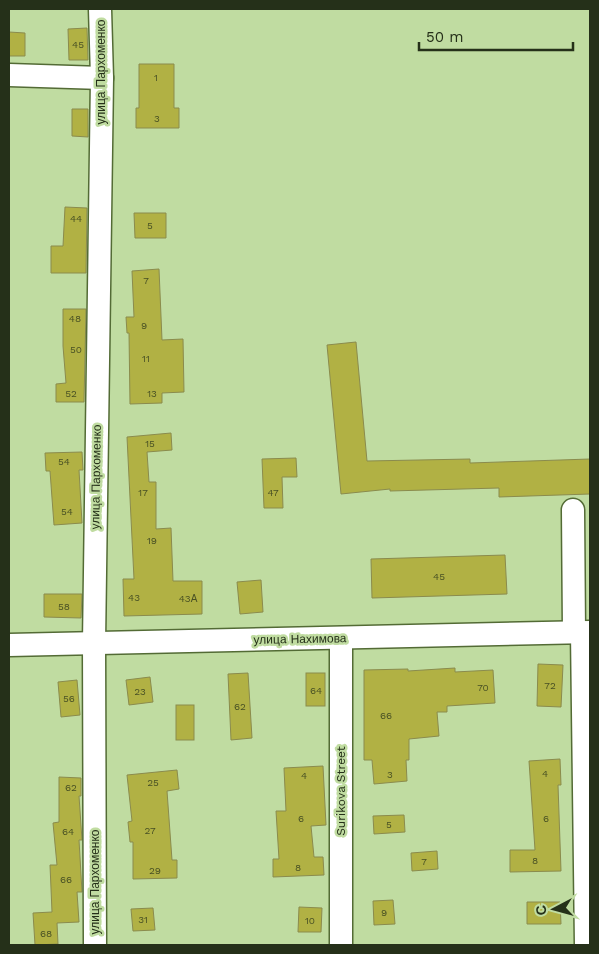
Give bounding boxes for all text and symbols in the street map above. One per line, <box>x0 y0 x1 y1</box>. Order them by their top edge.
street label: улица Пархоменко <box>94 19 108 125</box>
scale bar <box>419 20 573 52</box>
text: 50 m <box>426 28 463 46</box>
house number: 45 <box>72 39 84 50</box>
house number: 1 <box>154 72 158 83</box>
house number: 3 <box>154 113 160 124</box>
house number: 44 <box>70 213 82 224</box>
house number: 5 <box>147 220 153 231</box>
house number: 7 <box>143 275 149 286</box>
house number: 48 <box>69 313 81 324</box>
house number: 9 <box>141 320 147 331</box>
house number: 50 <box>70 344 82 355</box>
house number: 11 <box>142 353 150 364</box>
house number: 52 <box>65 388 77 399</box>
house number: 13 <box>147 388 157 399</box>
street label: улица Пархоменко <box>88 424 104 530</box>
house number: 15 <box>145 438 155 449</box>
house number: 54 <box>58 456 70 467</box>
house number: 17 <box>138 487 148 498</box>
house number: 47 <box>267 487 279 498</box>
house number: 54 <box>61 506 73 517</box>
house number: 19 <box>147 535 157 546</box>
house number: 45 <box>433 571 445 582</box>
house number: 43 <box>128 592 140 603</box>
house number: 43А <box>179 593 198 604</box>
house number: 58 <box>58 601 70 612</box>
street label: улица Нахимова <box>253 631 347 647</box>
house number: 72 <box>544 680 556 691</box>
house number: 70 <box>477 682 489 693</box>
house number: 64 <box>310 685 322 696</box>
house number: 23 <box>134 686 146 697</box>
house number: 56 <box>63 693 75 704</box>
house number: 62 <box>234 701 246 712</box>
house number: 66 <box>380 710 392 721</box>
street label: Surikova Street <box>334 746 348 836</box>
house number: 4 <box>542 768 548 779</box>
house number: 3 <box>387 769 393 780</box>
house number: 4 <box>301 770 307 781</box>
house number: 25 <box>147 777 159 788</box>
house number: 62 <box>65 782 77 793</box>
house number: 6 <box>298 813 304 824</box>
house number: 6 <box>543 813 549 824</box>
house number: 5 <box>386 819 392 830</box>
house number: 27 <box>144 825 156 836</box>
house number: 64 <box>62 826 74 837</box>
street label: улица Пархоменко <box>88 829 102 935</box>
house number: 8 <box>532 855 538 866</box>
house number: 7 <box>421 856 427 867</box>
house number: 8 <box>295 862 301 873</box>
house number: 29 <box>149 865 161 876</box>
house number: 66 <box>60 874 72 885</box>
north arrow <box>529 884 579 934</box>
text: С <box>533 904 550 916</box>
house number: 9 <box>381 907 387 918</box>
house number: 31 <box>138 914 148 925</box>
house number: 10 <box>305 915 315 926</box>
house number: 68 <box>40 928 52 939</box>

